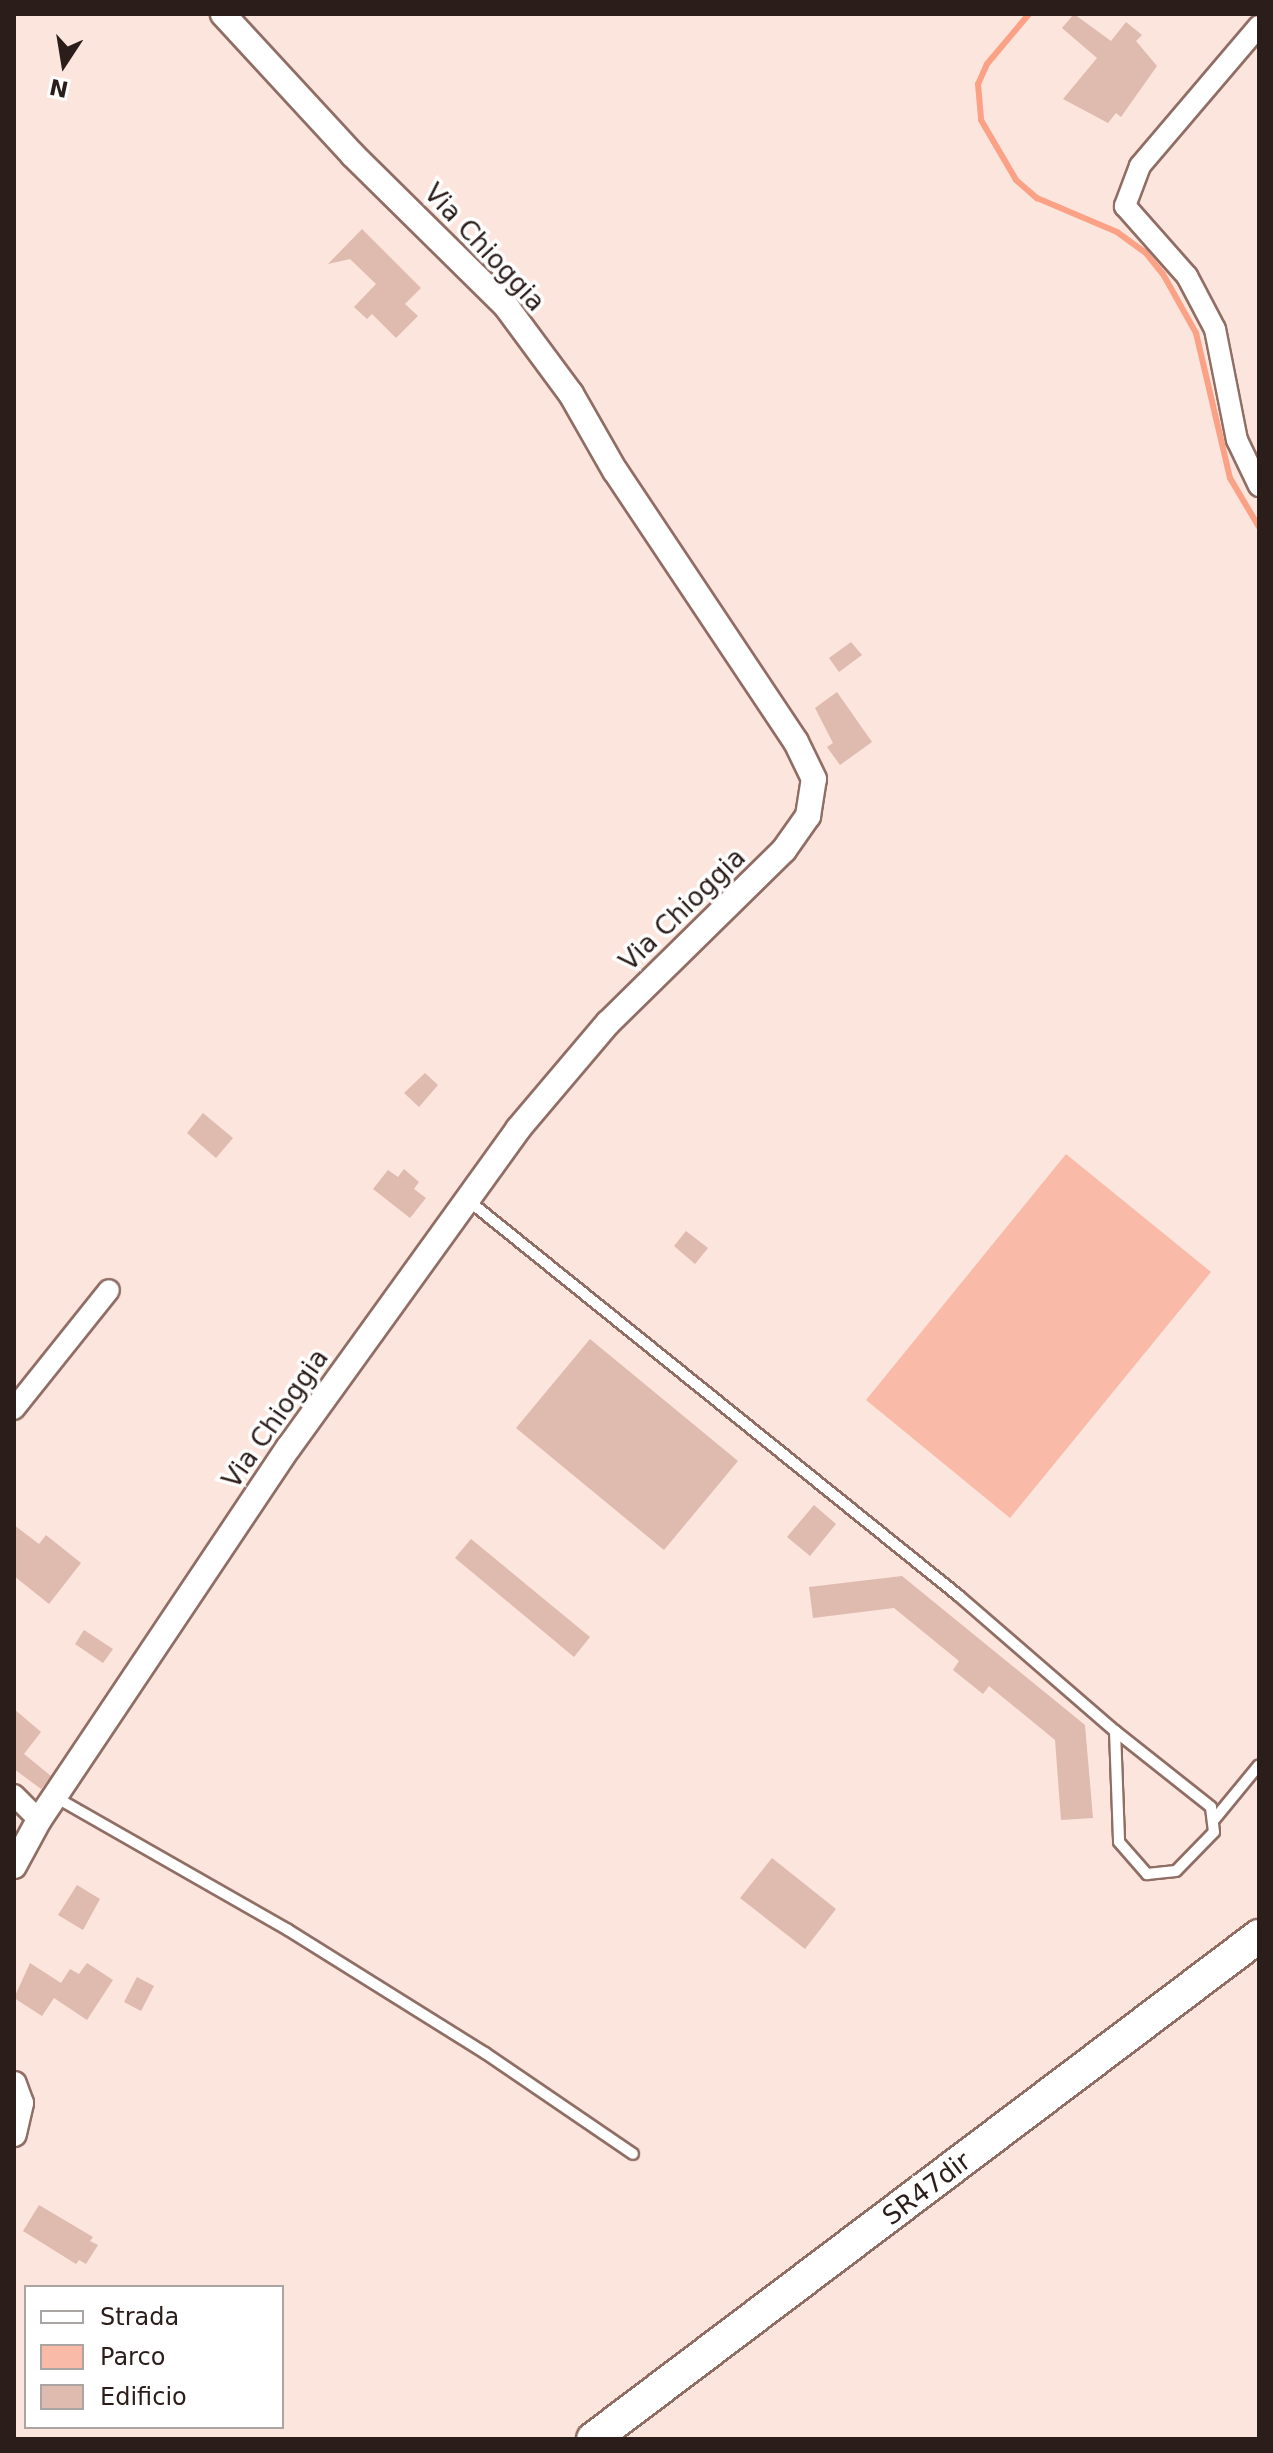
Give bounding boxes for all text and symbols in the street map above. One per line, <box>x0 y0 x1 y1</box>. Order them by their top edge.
north arrow <box>24 24 104 104</box>
text: N <box>47 74 71 102</box>
street label: Via Chioggia <box>417 178 551 318</box>
street label: Via Chioggia <box>614 842 752 978</box>
street label: Via Chioggia <box>217 1343 335 1495</box>
street label: SR47dir <box>877 2146 977 2232</box>
legend <box>24 2285 284 2429</box>
text: Strada <box>100 2303 179 2331</box>
text: Parco <box>100 2343 165 2371</box>
text: Edificio <box>100 2383 187 2411</box>

